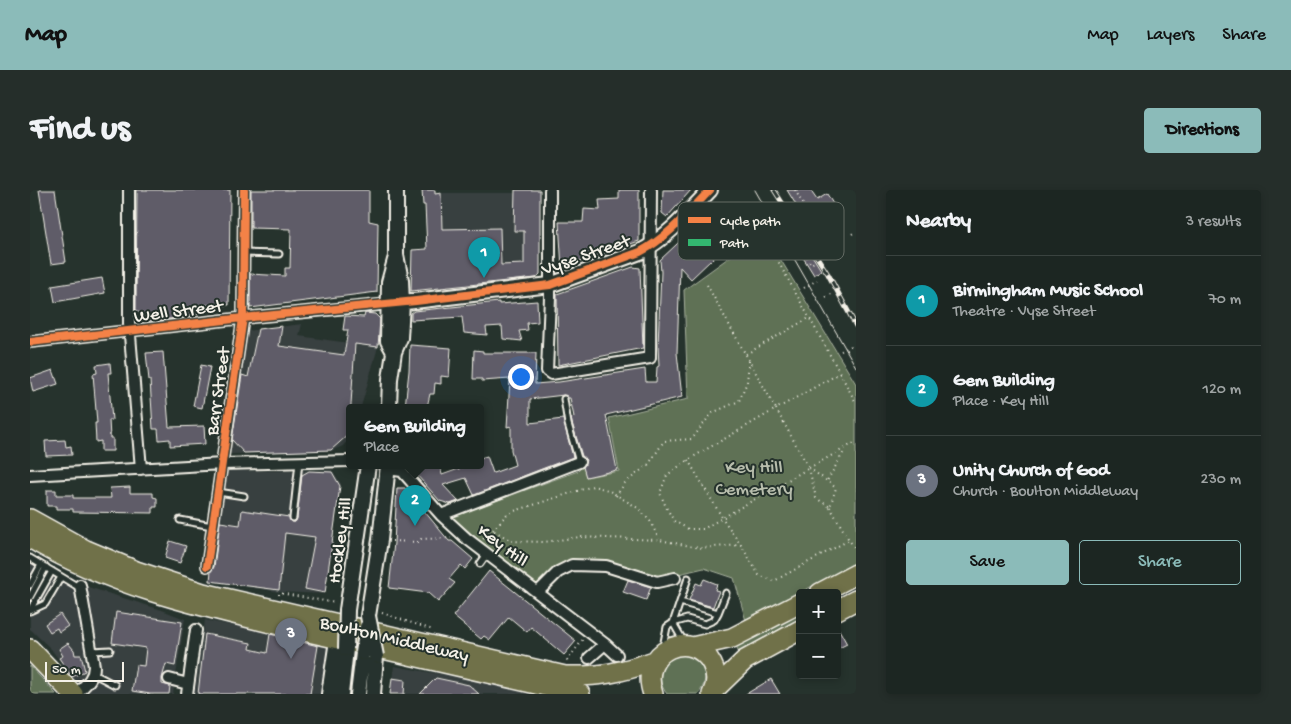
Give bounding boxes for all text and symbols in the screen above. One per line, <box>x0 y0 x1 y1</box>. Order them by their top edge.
text: Map <box>25 21 67 50</box>
text: Map <box>1087 25 1119 46</box>
text: Layers <box>1147 25 1194 46</box>
text: Share <box>1222 25 1266 46</box>
button: Directions <box>1144 108 1261 153</box>
text: Find us <box>30 110 130 151</box>
legend <box>678 202 844 260</box>
text: Nearby <box>906 210 971 235</box>
text: 3 results <box>1186 213 1241 232</box>
text: Cycle path <box>720 214 781 231</box>
street label: Vyse Street <box>538 230 635 282</box>
text: Path <box>719 236 749 253</box>
pin: 1 <box>468 237 500 278</box>
text: Birmingham Music School <box>953 280 1143 303</box>
text: 1 <box>919 291 925 310</box>
text: 70 m <box>1208 291 1241 310</box>
street label: Well Street <box>133 295 226 329</box>
text: Theatre · Vyse Street <box>953 303 1095 322</box>
street label: Barr Street <box>202 344 237 438</box>
your location <box>508 364 534 390</box>
text: Gem Building <box>953 370 1055 393</box>
text: 2 <box>918 381 926 400</box>
text: 120 m <box>1202 381 1241 400</box>
text: Place · Key Hill <box>953 393 1049 412</box>
popup <box>346 404 484 469</box>
text: Gem Building <box>364 416 466 439</box>
text: Place <box>364 439 399 458</box>
park label: Key Hill Cemetery <box>715 457 793 502</box>
text: Unity Church of God <box>953 460 1109 483</box>
text: 3 <box>918 471 926 490</box>
text: 230 m <box>1201 471 1241 490</box>
text: Church · Boulton Middleway <box>953 483 1138 502</box>
pin: 2 <box>399 485 431 526</box>
street label: Hockley Hill <box>324 496 359 585</box>
street label: Key Hill <box>472 520 532 573</box>
button: Save <box>906 540 1069 585</box>
button: Share <box>1079 540 1241 585</box>
map controls <box>796 589 841 679</box>
button: + <box>796 589 841 634</box>
street label: Boulton Middleway <box>317 612 471 669</box>
pin: 3 <box>275 618 307 659</box>
button: − <box>796 634 841 679</box>
scale bar <box>45 659 124 682</box>
text: 50 m <box>52 662 81 679</box>

